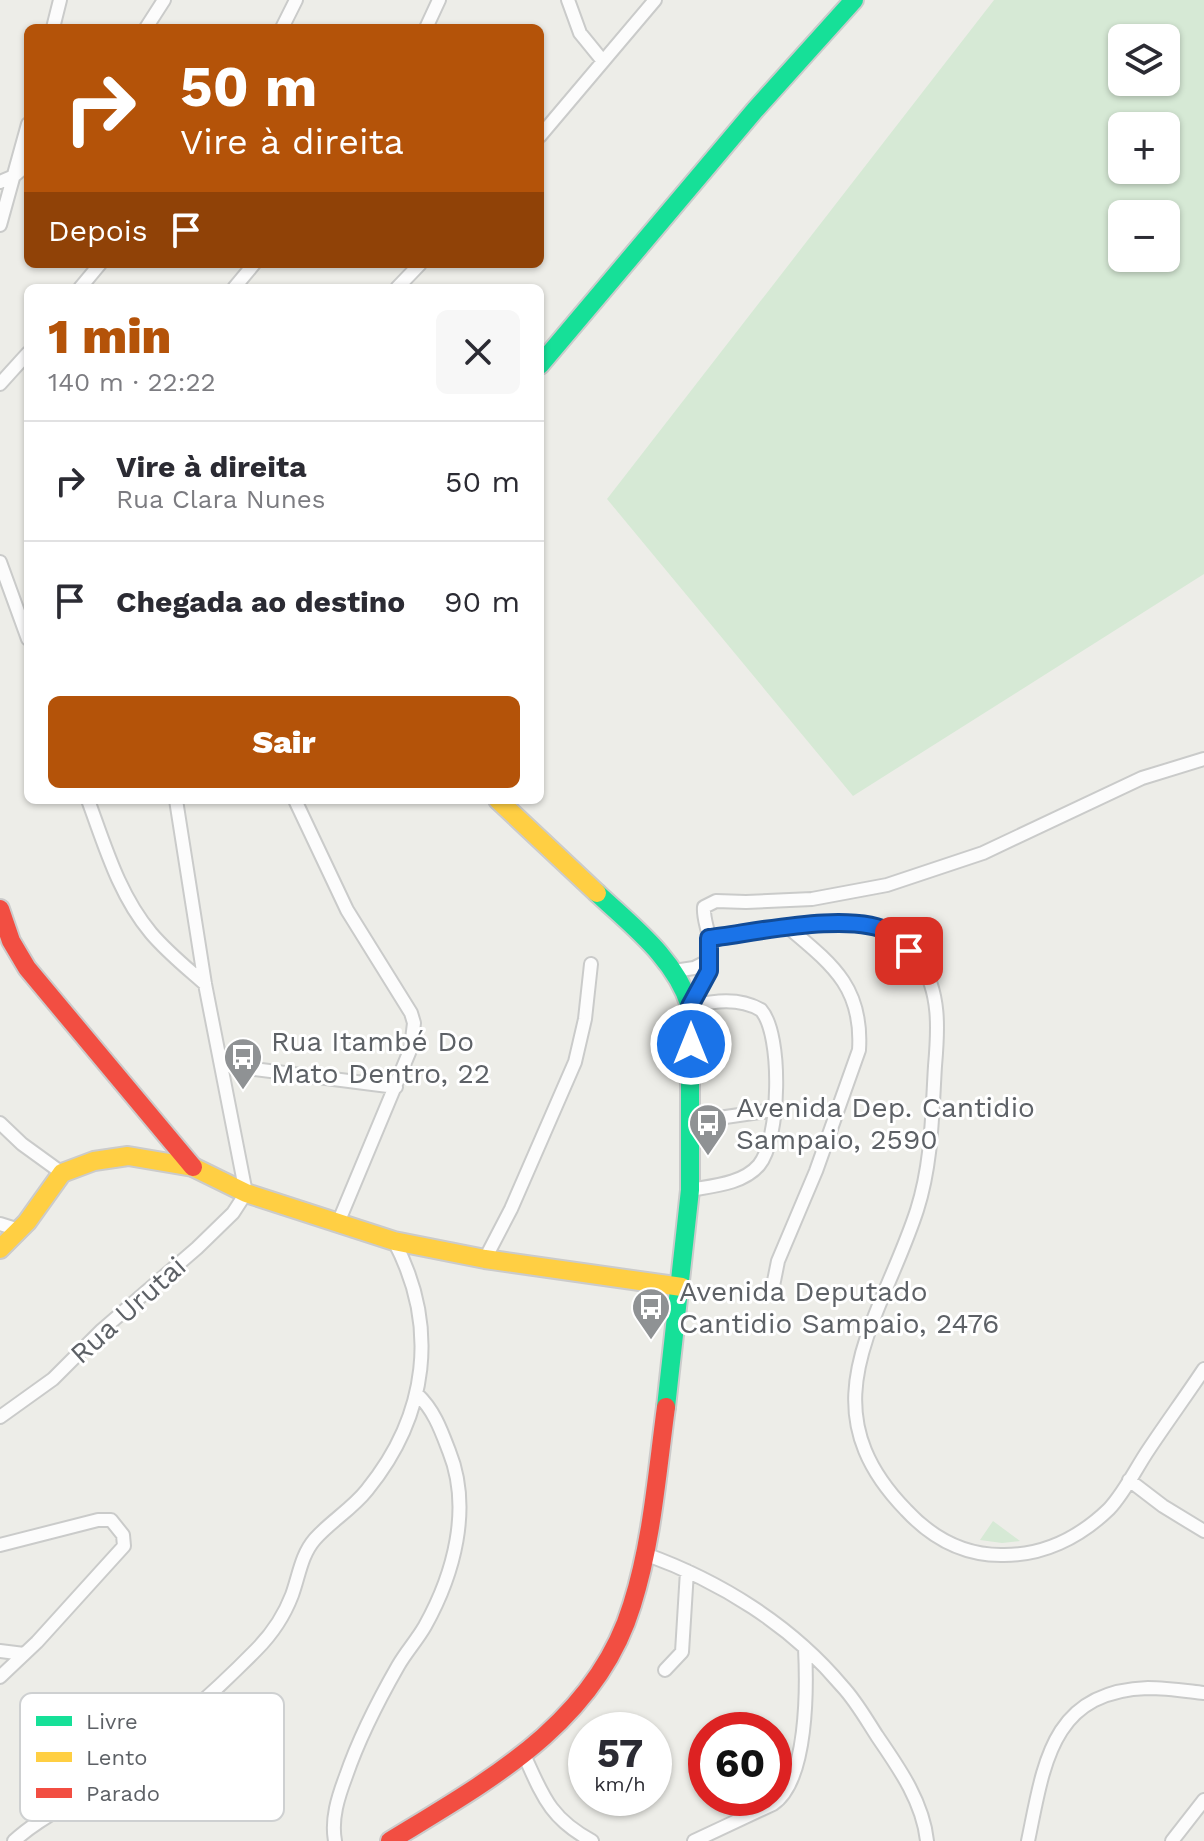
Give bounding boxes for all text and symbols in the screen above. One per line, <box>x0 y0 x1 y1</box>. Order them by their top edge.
map controls <box>1108 24 1180 272</box>
button: layers <box>1108 24 1180 96</box>
text: 50 m <box>180 54 317 120</box>
icon: right <box>48 56 152 160</box>
button: + <box>1108 112 1180 184</box>
text: Vire à direita <box>180 121 404 163</box>
button: − <box>1108 200 1180 272</box>
icon: arrive <box>164 208 208 252</box>
text: Depois <box>48 213 148 248</box>
text: 1 min <box>48 308 171 365</box>
button: close <box>436 310 520 394</box>
text: 140 m · 22:22 <box>48 367 216 397</box>
text: Vire à direita <box>116 449 307 484</box>
icon: right <box>48 459 92 503</box>
text: 50 m <box>445 464 520 499</box>
text: Rua Clara Nunes <box>116 484 325 514</box>
icon: arrive <box>48 579 92 623</box>
text: Chegada ao destino <box>116 584 405 619</box>
text: 90 m <box>444 584 520 619</box>
button: Sair <box>48 696 520 788</box>
pin <box>875 917 943 985</box>
icon: arrive <box>887 929 931 973</box>
position arrow <box>649 1002 733 1086</box>
place label: Rua Itambé Do Mato Dentro, 22 <box>271 1025 490 1090</box>
bus stop icon: Rua Itambé Do Mato Dentro, 22 <box>222 1036 264 1091</box>
place label: Avenida Dep. Cantidio Sampaio, 2590 <box>736 1091 1035 1156</box>
bus stop icon: Avenida Dep. Cantidio Sampaio, 2590 <box>687 1102 729 1157</box>
street label: Rua Urutai <box>64 1250 192 1370</box>
place label: Avenida Deputado Cantidio Sampaio, 2476 <box>679 1275 999 1340</box>
bus stop icon: Avenida Deputado Cantidio Sampaio, 2476 <box>630 1286 672 1341</box>
legend <box>20 1693 284 1821</box>
text: Livre <box>86 1709 138 1734</box>
speed limit sign: 60 <box>688 1712 792 1816</box>
text: 57 <box>597 1730 643 1777</box>
text: Lento <box>86 1745 147 1770</box>
text: km/h <box>594 1772 646 1796</box>
text: Parado <box>86 1781 160 1806</box>

